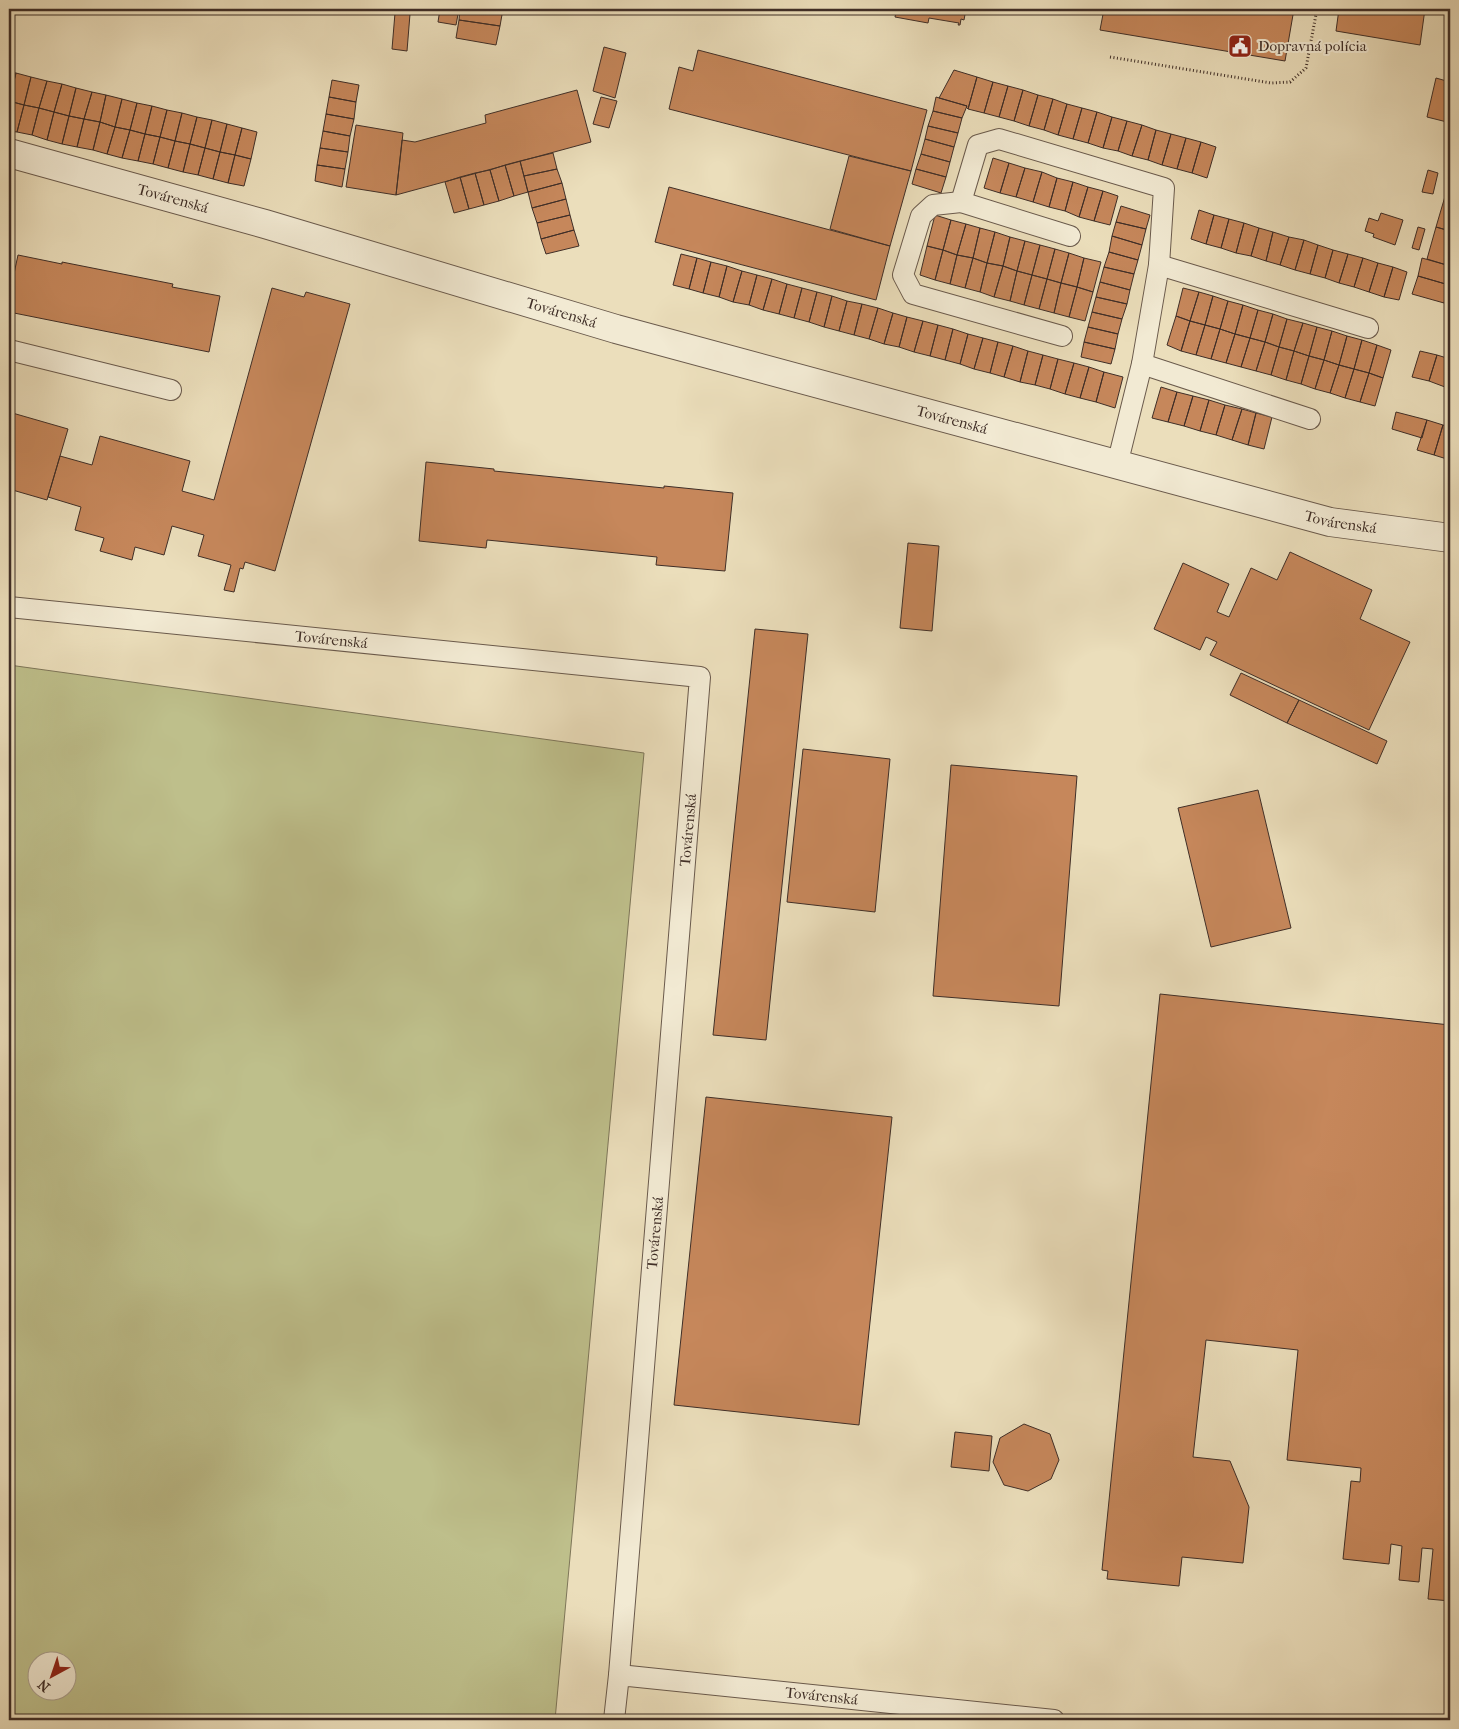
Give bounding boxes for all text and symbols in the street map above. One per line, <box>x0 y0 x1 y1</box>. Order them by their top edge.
public building icon: Dopravná polícia <box>1227 33 1253 59</box>
place label: Dopravná polícia <box>1258 37 1368 55</box>
street label: Továrenská <box>135 180 211 217</box>
street label: Továrenská <box>524 294 600 332</box>
street label: Továrenská <box>914 402 991 438</box>
street label: Továrenská <box>1302 506 1379 537</box>
street label: Továrenská <box>294 627 370 652</box>
street label: Továrenská <box>676 792 700 867</box>
street label: Továrenská <box>643 1195 667 1270</box>
north arrow <box>28 1652 78 1702</box>
text: N <box>34 1675 53 1696</box>
street label: Továrenská <box>784 1683 860 1709</box>

